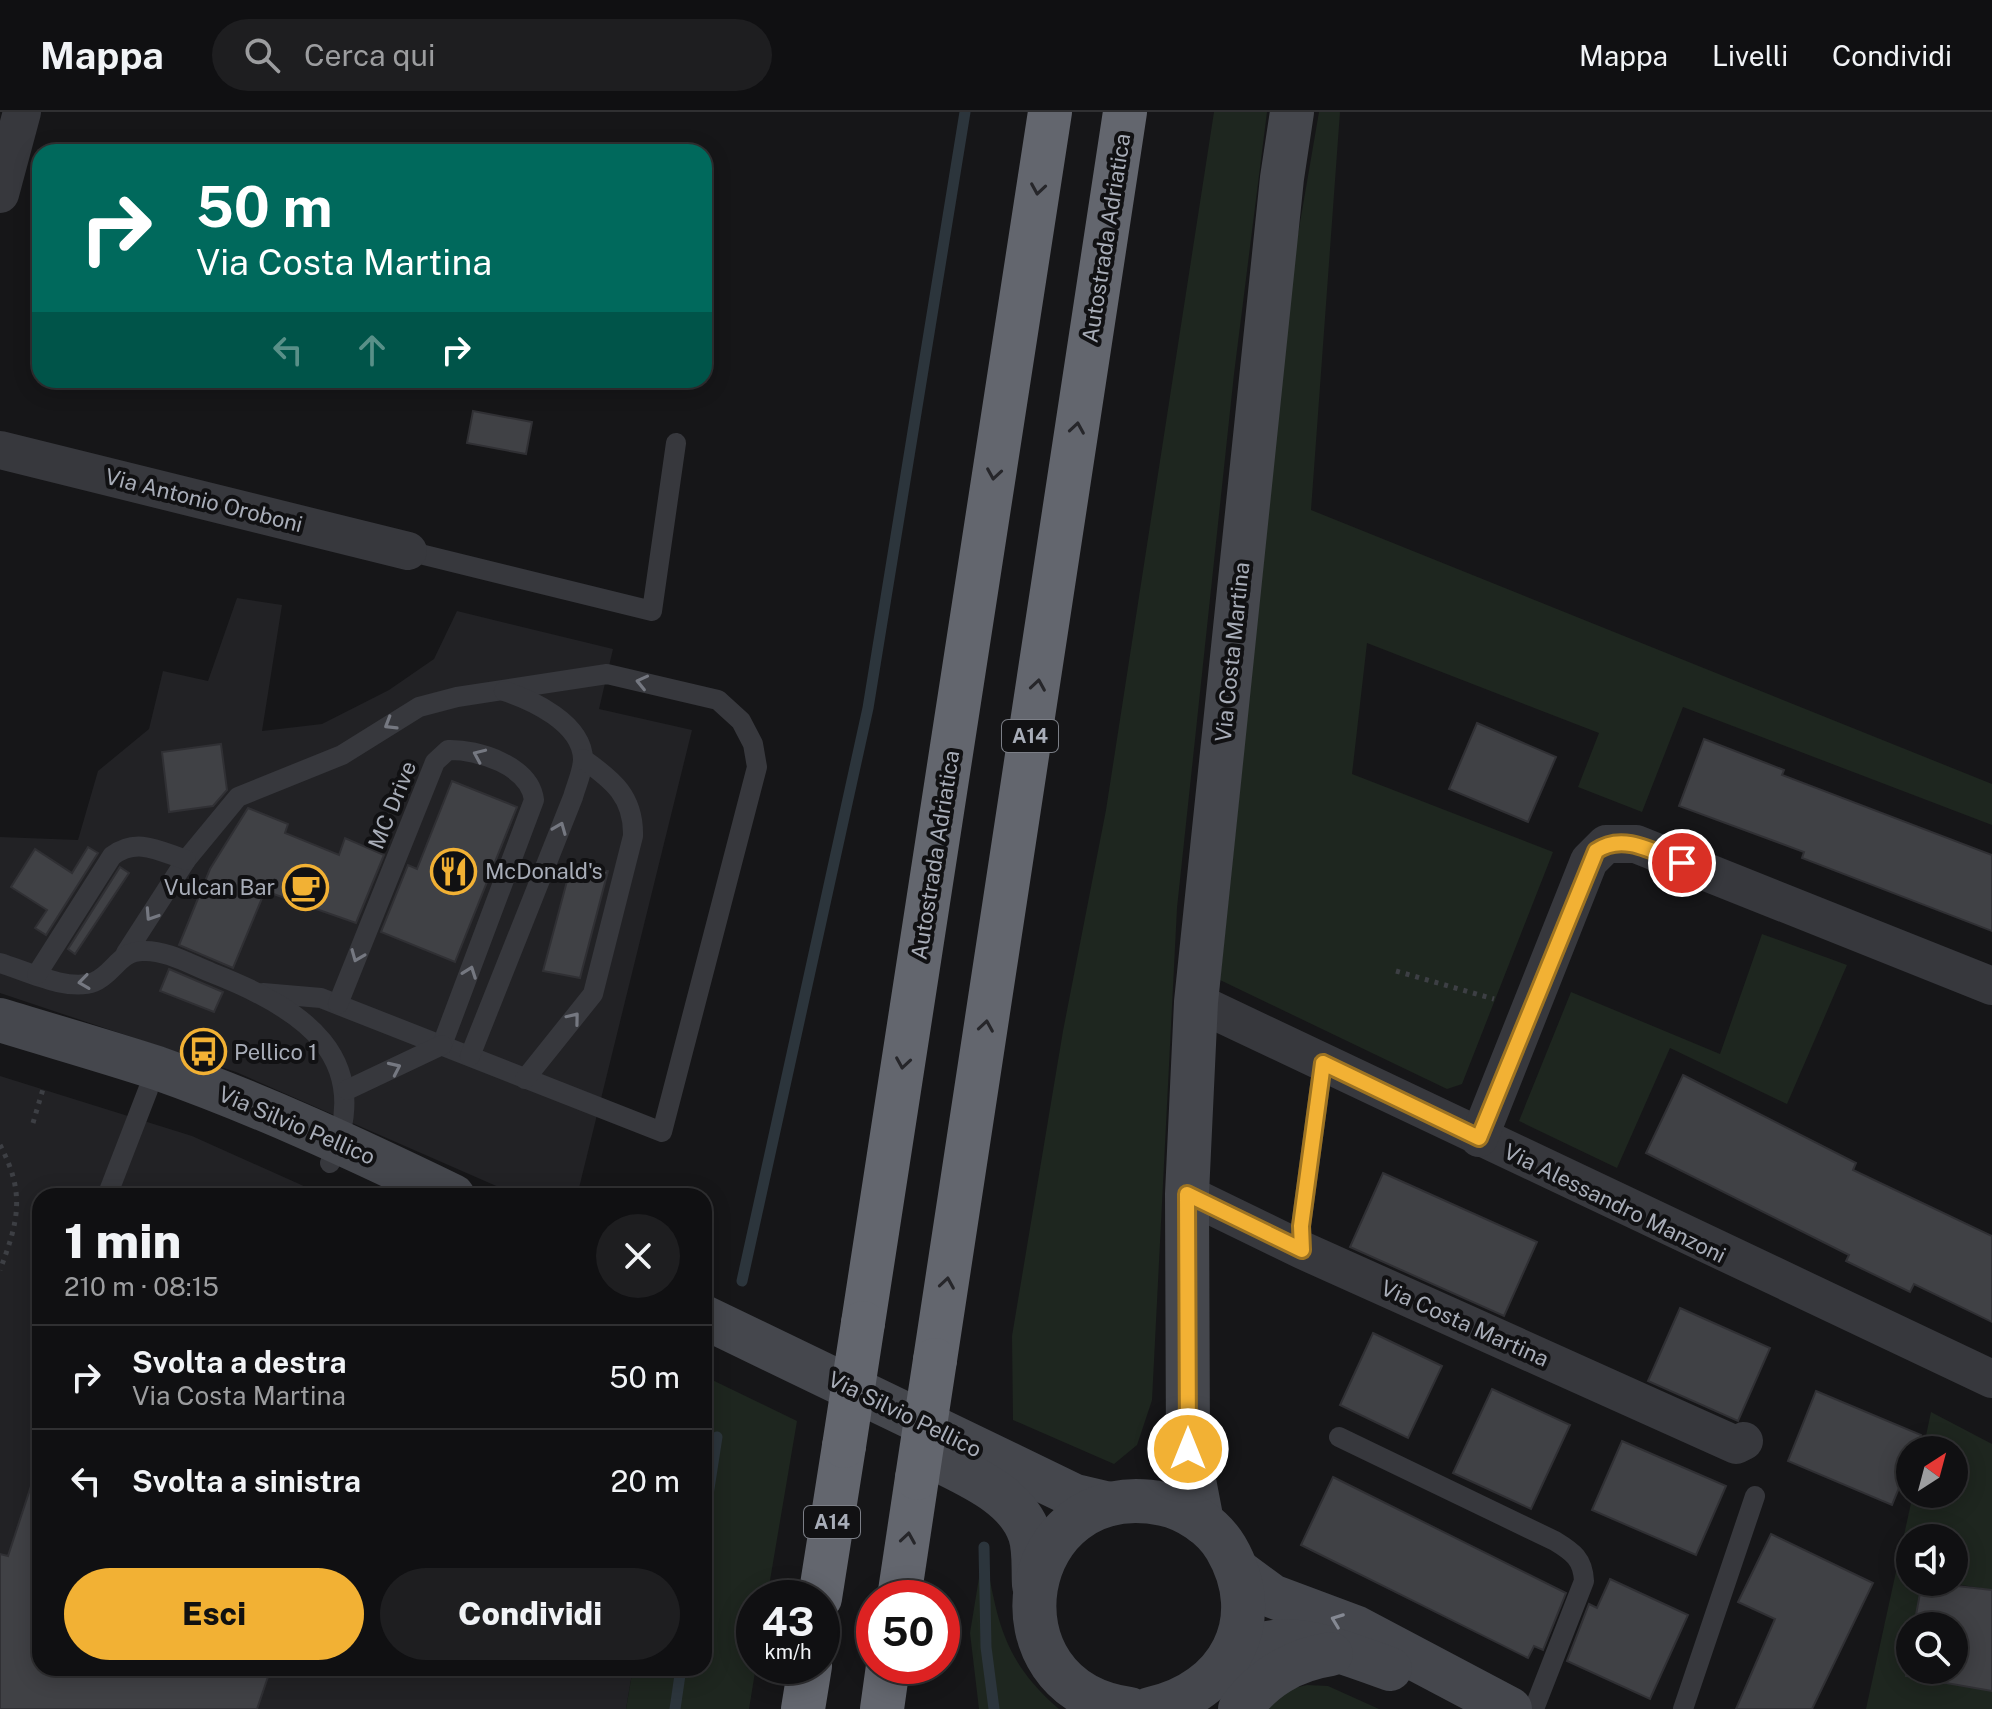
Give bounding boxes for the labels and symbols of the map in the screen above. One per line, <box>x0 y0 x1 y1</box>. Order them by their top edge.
street label: Autostrada Adriatica <box>1077 131 1135 345</box>
one-way arrow <box>1030 182 1047 196</box>
one-way arrow <box>1068 422 1085 435</box>
street label: Via Antonio Oroboni <box>103 463 305 537</box>
one-way arrow <box>986 467 1003 481</box>
street label: Via Costa Martina <box>1210 561 1254 743</box>
one-way arrow <box>635 674 649 691</box>
one-way arrow <box>1029 679 1046 692</box>
one-way arrow <box>384 714 399 730</box>
road number: A14 <box>1002 720 1058 752</box>
street label: Autostrada Adriatica <box>906 748 964 962</box>
one-way arrow <box>473 749 488 765</box>
street label: MC Drive <box>363 757 421 853</box>
one-way arrow <box>551 822 567 836</box>
pin <box>1648 829 1716 897</box>
restaurant icon: McDonald's <box>430 847 478 895</box>
place label: McDonald's <box>485 858 603 884</box>
cafe icon: Vulcan Bar <box>282 863 330 911</box>
place label: Vulcan Bar <box>164 874 275 900</box>
one-way arrow <box>146 906 161 920</box>
one-way arrow <box>350 948 367 962</box>
one-way arrow <box>460 966 477 980</box>
one-way arrow <box>77 973 90 990</box>
one-way arrow <box>564 1013 579 1027</box>
one-way arrow <box>977 1019 994 1032</box>
bus stop icon: Pellico 1 <box>179 1028 227 1076</box>
place label: Pellico 1 <box>234 1039 317 1065</box>
one-way arrow <box>895 1056 912 1070</box>
one-way arrow <box>386 1062 401 1078</box>
street label: Via Silvio Pellico <box>215 1080 379 1170</box>
street label: Via Alessandro Manzoni <box>1500 1138 1730 1268</box>
street label: Via Costa Martina <box>1377 1274 1553 1372</box>
one-way arrow <box>937 1276 954 1289</box>
street label: Via Silvio Pellico <box>824 1366 986 1462</box>
position arrow <box>1146 1407 1230 1491</box>
north arrow <box>1896 1436 1968 1508</box>
road number: A14 <box>804 1506 860 1538</box>
one-way arrow <box>899 1531 916 1545</box>
speed limit sign: 50 <box>856 1580 960 1684</box>
one-way arrow <box>1331 1613 1345 1630</box>

